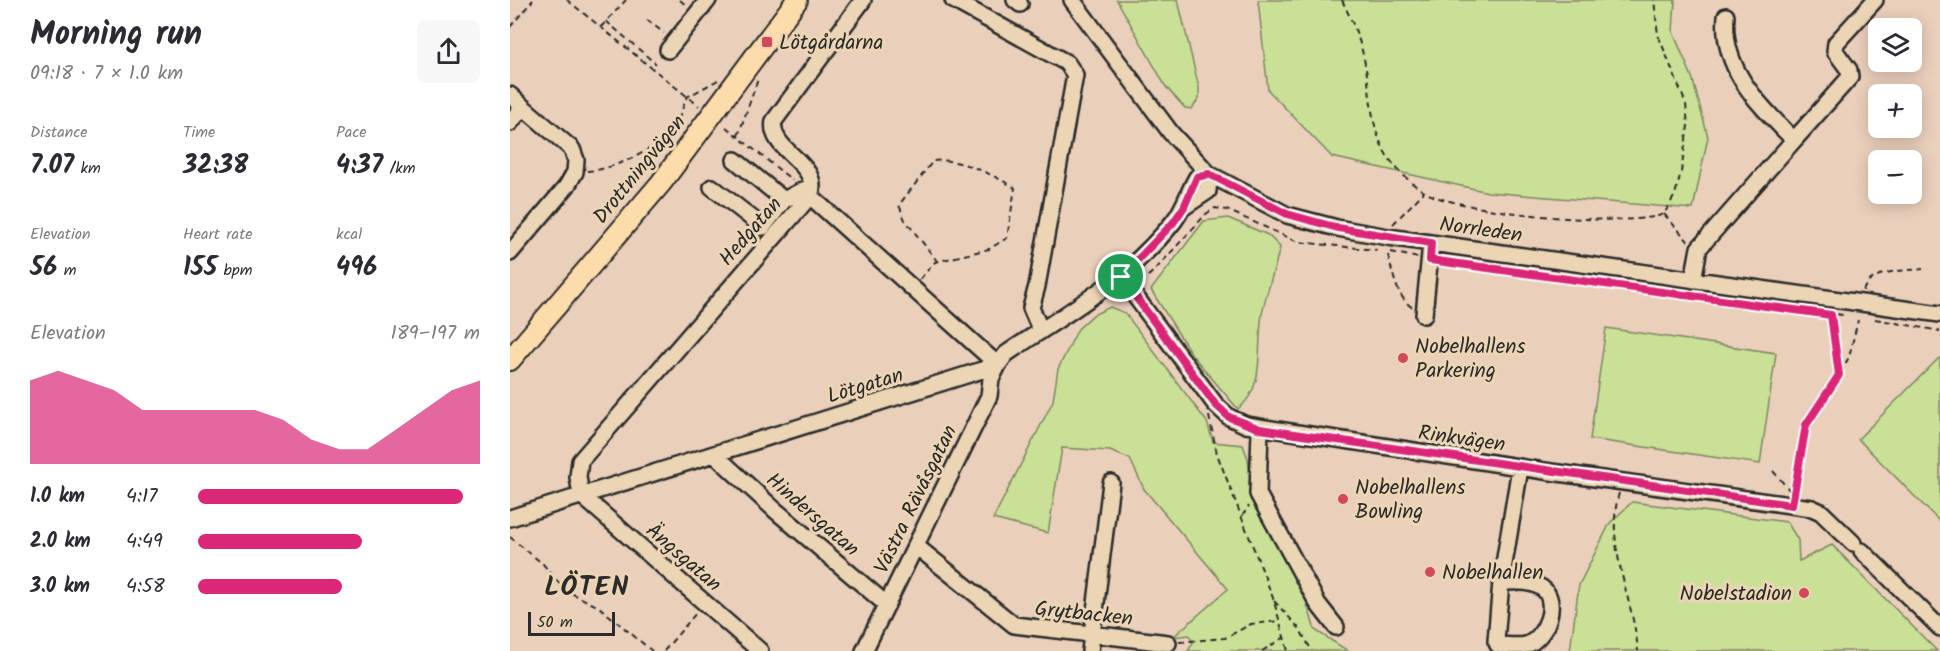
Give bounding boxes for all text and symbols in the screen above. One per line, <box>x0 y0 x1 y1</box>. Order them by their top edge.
text: Morning run <box>30 9 202 62</box>
map controls <box>1868 18 1922 204</box>
button: layers <box>1868 18 1922 72</box>
button: share <box>417 20 480 83</box>
place label: Lötgårdarna <box>779 27 883 60</box>
marker: Lötgårdarna <box>760 35 774 49</box>
text: 09:18 · 7 × 1.0 km <box>30 58 183 90</box>
button: + <box>1868 84 1922 138</box>
street label: Drottningvägen <box>585 108 695 232</box>
text: Distance <box>30 120 88 145</box>
text: Time <box>183 120 215 145</box>
text: Pace <box>336 120 367 145</box>
text: 7.07 <box>30 145 74 187</box>
text: 32:38 <box>183 145 248 187</box>
text: 4:37 <box>336 145 383 187</box>
button: − <box>1868 150 1922 204</box>
text: km <box>74 156 101 181</box>
text: /km <box>383 156 415 181</box>
street label: Hedgatan <box>711 190 791 274</box>
street label: Norrleden <box>1437 208 1524 253</box>
text: Elevation <box>30 222 91 247</box>
text: Heart rate <box>183 222 253 247</box>
text: kcal <box>336 222 362 247</box>
text: 56 <box>30 247 57 289</box>
text: 155 <box>183 247 217 289</box>
text: 496 <box>336 247 377 289</box>
pin <box>1095 251 1146 302</box>
text: m <box>57 258 76 283</box>
text: bpm <box>217 258 252 283</box>
icon: arrive <box>1104 260 1137 293</box>
text: Elevation <box>30 318 106 350</box>
text: 189–197 m <box>391 318 480 350</box>
place label: Nobelhallens Parkering <box>1415 331 1525 388</box>
marker: Nobelhallens Parkering <box>1396 351 1410 365</box>
street label: Lötgatan <box>823 359 908 414</box>
street label: Rinkvägen <box>1416 417 1508 462</box>
street label: Västra Rävåsgatan <box>866 419 967 580</box>
street label: Hindersgatan <box>758 465 866 565</box>
place label: Nobelhallens Bowling <box>1355 472 1465 529</box>
text: 1.0 km <box>30 481 85 513</box>
text: 4:17 <box>126 481 157 513</box>
marker: Nobelhallens Bowling <box>1336 492 1350 506</box>
street label: Ängsgatan <box>638 516 729 601</box>
text: 2.0 km <box>30 526 91 558</box>
text: 4:49 <box>126 526 163 558</box>
place label: Nobelhallen <box>1442 557 1543 590</box>
marker: Nobelhallen <box>1423 565 1437 579</box>
district label: LÖTEN <box>544 566 630 609</box>
text: 3.0 km <box>30 571 90 603</box>
text: 4:58 <box>126 571 165 603</box>
place label: Nobelstadion <box>1680 578 1792 611</box>
marker: Nobelstadion <box>1797 586 1811 600</box>
street label: Grytbacken <box>1033 593 1135 636</box>
scale bar <box>528 609 615 636</box>
text: 50 m <box>537 610 573 635</box>

